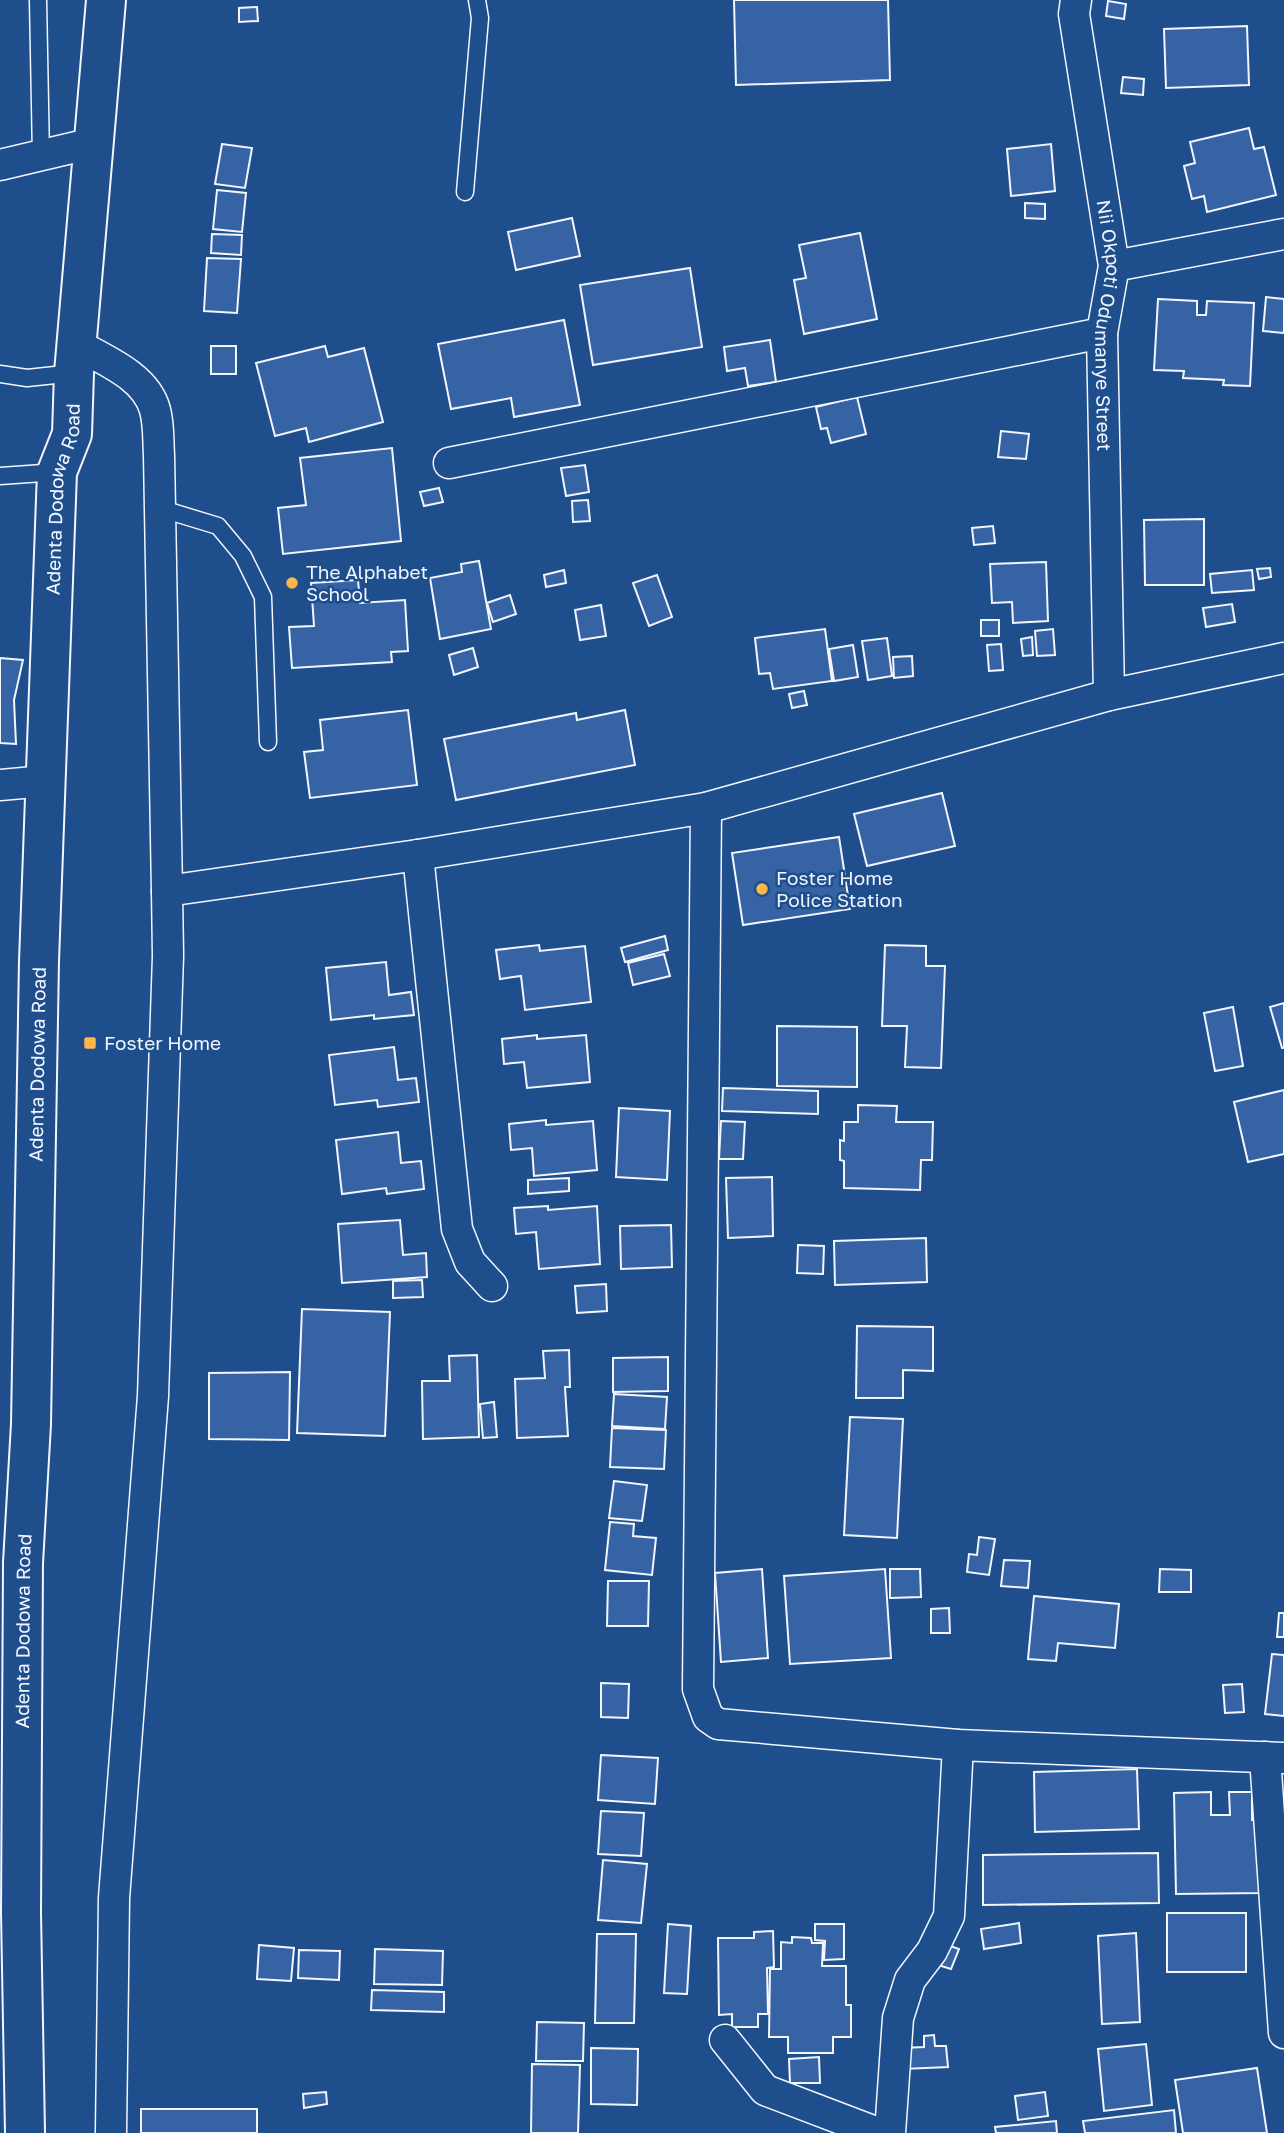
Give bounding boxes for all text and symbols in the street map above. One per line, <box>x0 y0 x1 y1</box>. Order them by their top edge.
street label: Nii Okpoti Odumanye Street <box>1091 198 1126 451</box>
street label: Adenta Dodowa Road <box>40 403 84 595</box>
place label: The Alphabet School <box>306 560 428 605</box>
marker: The Alphabet School <box>284 575 300 591</box>
place label: Foster Home Police Station <box>776 866 903 911</box>
marker: Foster Home Police Station <box>754 881 770 897</box>
street label: Adenta Dodowa Road <box>24 967 50 1162</box>
place label: Foster Home <box>104 1031 221 1054</box>
marker: Foster Home <box>82 1035 98 1051</box>
street label: Adenta Dodowa Road <box>10 1533 36 1728</box>

